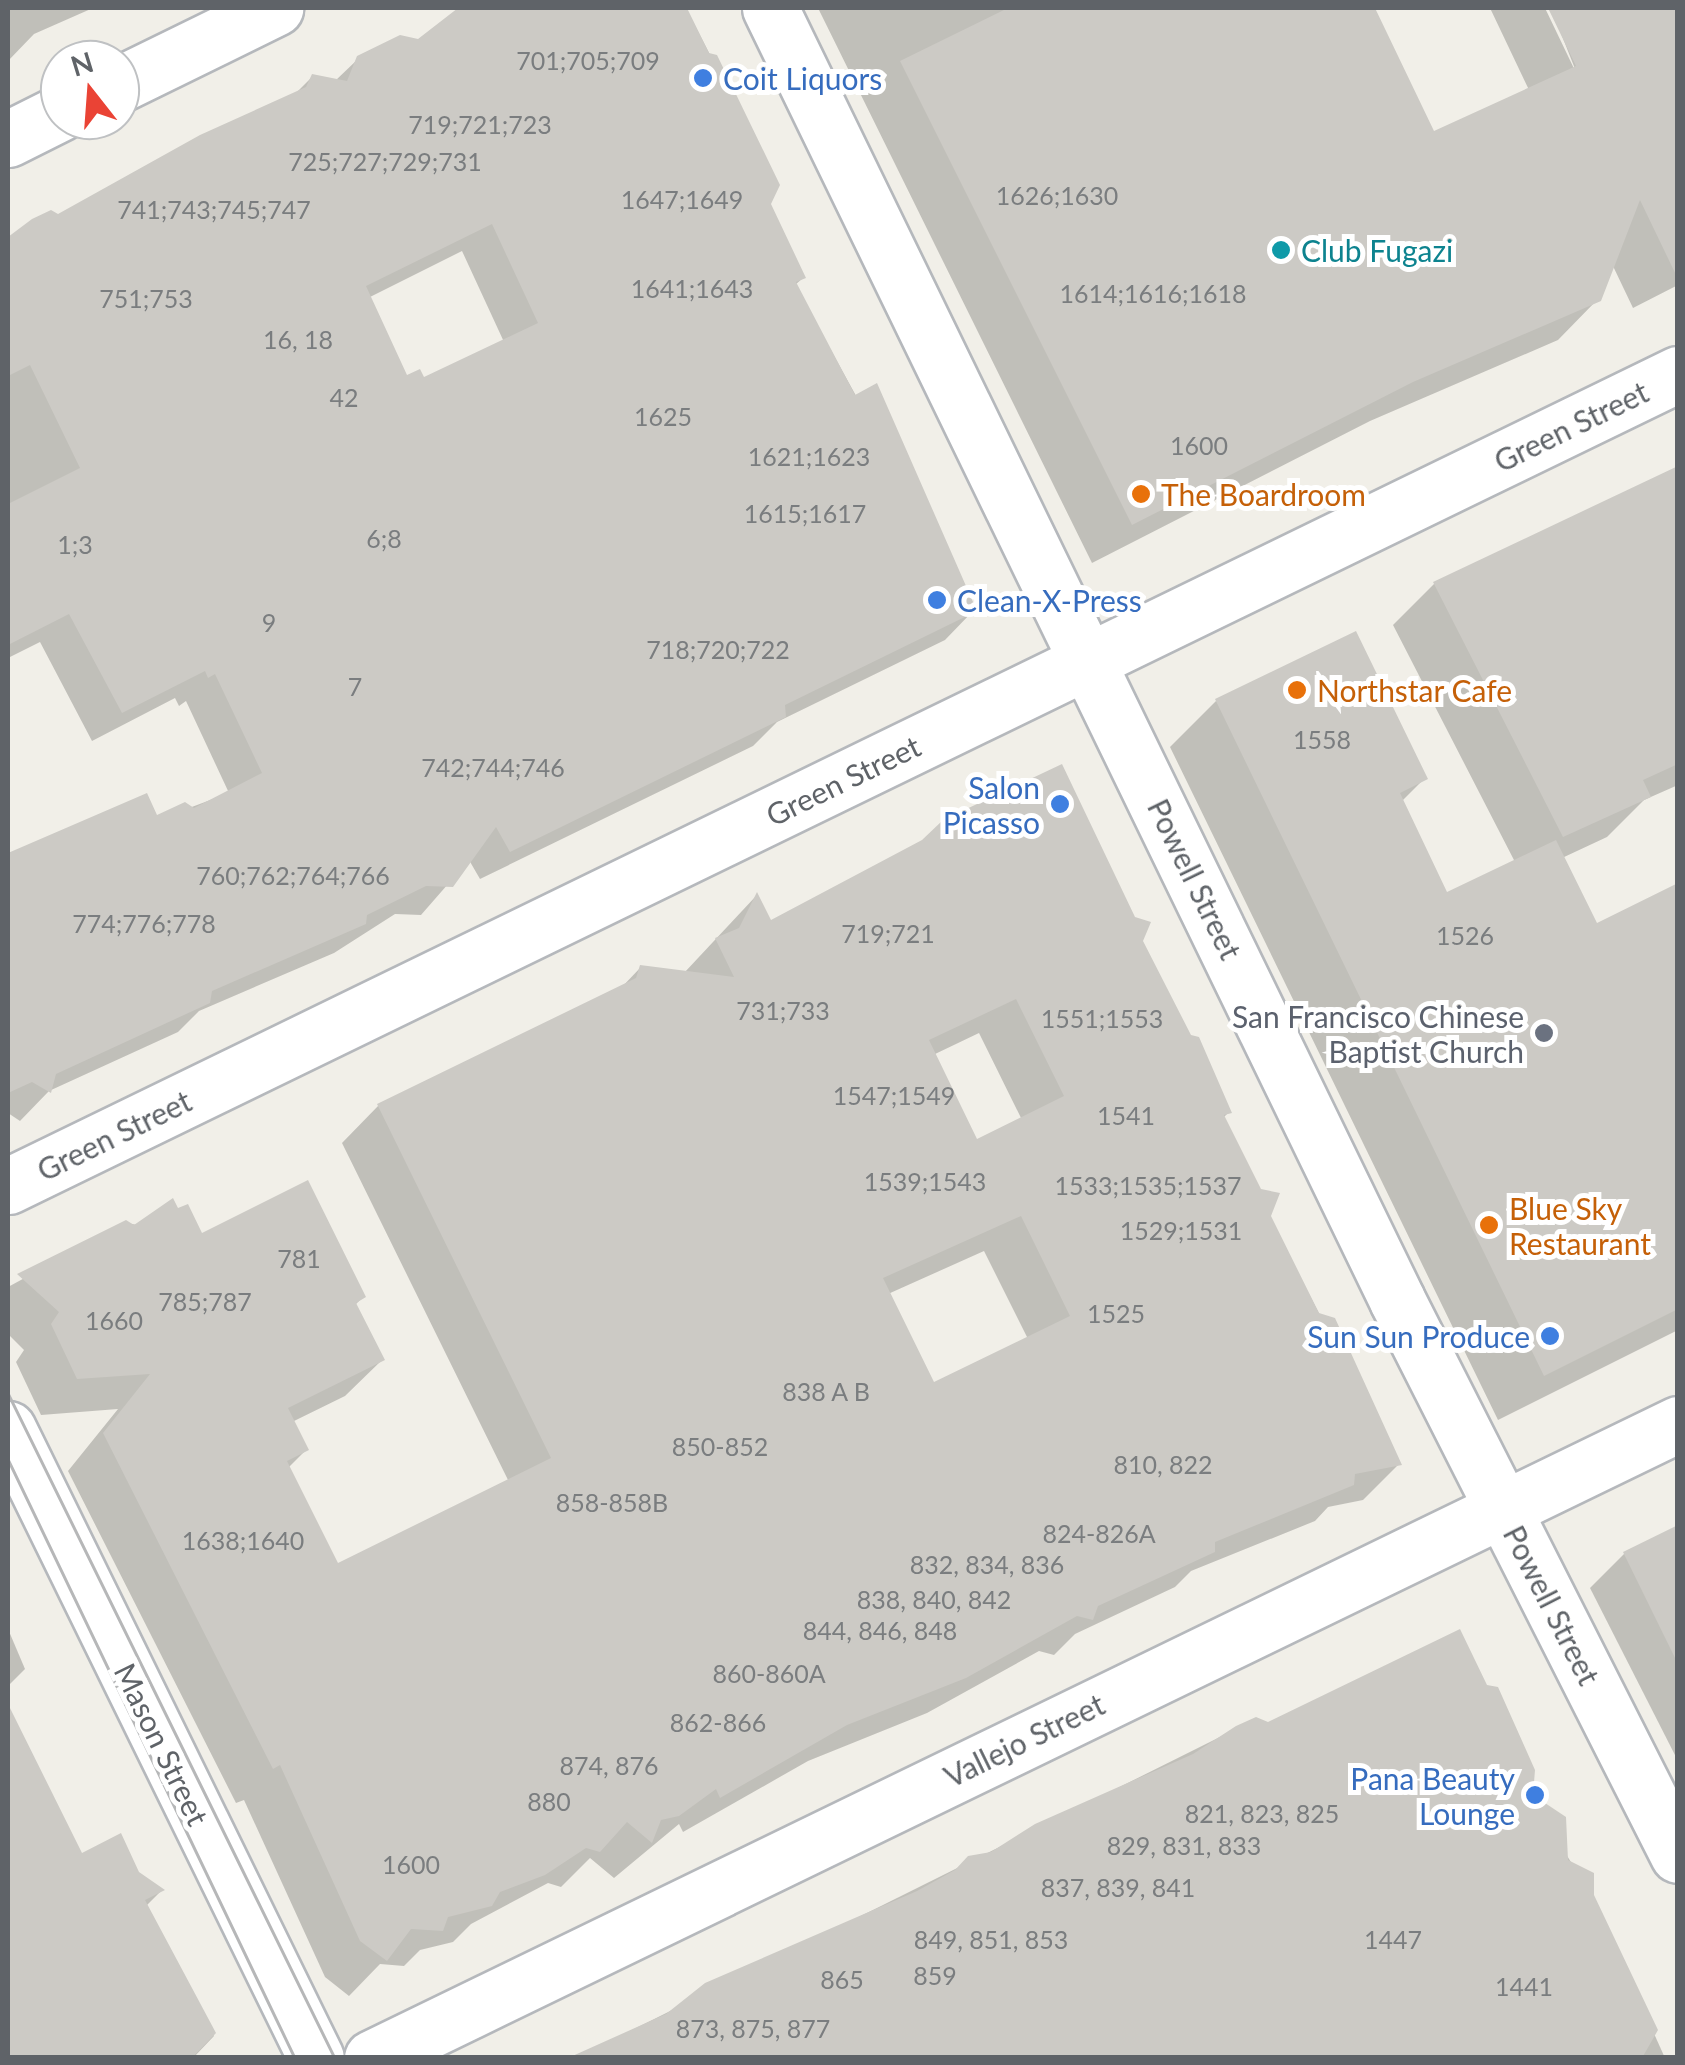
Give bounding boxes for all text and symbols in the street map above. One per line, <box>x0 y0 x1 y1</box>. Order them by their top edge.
north arrow <box>40 40 140 140</box>
text: N <box>67 44 97 83</box>
house number: 701;705;709 <box>516 45 660 75</box>
place label: Coit Liquors <box>723 60 882 96</box>
marker: Coit Liquors <box>692 67 714 89</box>
house number: 719;721;723 <box>408 109 552 139</box>
house number: 725;727;729;731 <box>288 146 482 176</box>
house number: 1626;1630 <box>996 180 1118 210</box>
house number: 1647;1649 <box>621 184 743 214</box>
house number: 741;743;745;747 <box>117 194 311 224</box>
place label: Club Fugazi <box>1301 232 1453 268</box>
marker: Club Fugazi <box>1270 239 1292 261</box>
house number: 1641;1643 <box>631 273 753 303</box>
house number: 1614;1616;1618 <box>1059 278 1247 308</box>
house number: 751;753 <box>99 283 193 313</box>
house number: 16, 18 <box>263 324 333 354</box>
street label: Green Street <box>1488 373 1654 479</box>
house number: 42 <box>330 382 358 412</box>
house number: 1625 <box>634 401 692 431</box>
house number: 1600 <box>1170 430 1228 460</box>
house number: 1621;1623 <box>748 441 870 471</box>
place label: The Boardroom <box>1161 476 1366 512</box>
marker: The Boardroom <box>1130 483 1152 505</box>
house number: 1615;1617 <box>744 498 866 528</box>
house number: 6;8 <box>366 523 402 553</box>
house number: 1;3 <box>57 529 93 559</box>
place label: Clean-X-Press <box>957 582 1142 618</box>
marker: Clean-X-Press <box>926 589 948 611</box>
house number: 9 <box>262 607 276 637</box>
house number: 718;720;722 <box>646 634 790 664</box>
house number: 7 <box>348 671 362 701</box>
place label: Northstar Cafe <box>1317 672 1513 708</box>
marker: Northstar Cafe <box>1286 679 1308 701</box>
house number: 1558 <box>1293 724 1351 754</box>
street label: Green Street <box>760 727 926 833</box>
house number: 742;744;746 <box>421 752 565 782</box>
place label: Salon Picasso <box>943 769 1040 840</box>
marker: Salon Picasso <box>1049 793 1071 815</box>
street label: Powell Street <box>1141 793 1249 965</box>
house number: 760;762;764;766 <box>196 860 390 890</box>
house number: 774;776;778 <box>72 908 216 938</box>
house number: 719;721 <box>841 918 935 948</box>
house number: 1526 <box>1436 920 1494 950</box>
house number: 731;733 <box>736 995 830 1025</box>
place label: San Francisco Chinese Baptist Church <box>1232 998 1524 1068</box>
house number: 1551;1553 <box>1041 1003 1163 1033</box>
marker: San Francisco Chinese Baptist Church <box>1533 1022 1555 1044</box>
house number: 1547;1549 <box>833 1080 955 1110</box>
street label: Green Street <box>31 1082 197 1188</box>
house number: 1541 <box>1097 1100 1155 1130</box>
house number: 1539;1543 <box>864 1166 986 1196</box>
house number: 1533;1535;1537 <box>1054 1170 1242 1200</box>
place label: Blue Sky Restaurant <box>1509 1190 1651 1260</box>
marker: Blue Sky Restaurant <box>1478 1214 1500 1236</box>
house number: 1529;1531 <box>1120 1215 1242 1245</box>
house number: 781 <box>277 1243 321 1273</box>
house number: 785;787 <box>158 1286 252 1316</box>
house number: 1525 <box>1087 1298 1145 1328</box>
house number: 1660 <box>85 1305 143 1335</box>
place label: Sun Sun Produce <box>1307 1318 1530 1354</box>
marker: Sun Sun Produce <box>1539 1325 1561 1347</box>
house number: 838 A B <box>781 1376 871 1406</box>
house number: 850-852 <box>672 1431 768 1461</box>
house number: 810, 822 <box>1113 1449 1213 1479</box>
house number: 858-858B <box>556 1487 668 1517</box>
house number: 824-826A <box>1042 1518 1156 1548</box>
street label: Powell Street <box>1496 1519 1608 1691</box>
house number: 1638;1640 <box>182 1525 304 1555</box>
house number: 832, 834, 836 <box>910 1549 1064 1579</box>
house number: 838, 840, 842 <box>857 1584 1011 1614</box>
house number: 844, 846, 848 <box>803 1615 957 1645</box>
street label: Mason Street <box>107 1657 217 1831</box>
house number: 860-860A <box>712 1658 826 1688</box>
street label: Vallejo Street <box>938 1686 1110 1794</box>
house number: 862-866 <box>670 1707 766 1737</box>
house number: 874, 876 <box>559 1750 659 1780</box>
place label: Pana Beauty Lounge <box>1350 1760 1515 1830</box>
marker: Pana Beauty Lounge <box>1524 1784 1546 1806</box>
house number: 880 <box>527 1786 571 1816</box>
house number: 821, 823, 825 <box>1185 1798 1339 1828</box>
house number: 829, 831, 833 <box>1107 1830 1261 1860</box>
house number: 1600 <box>382 1849 440 1879</box>
house number: 837, 839, 841 <box>1041 1872 1195 1902</box>
house number: 849, 851, 853 <box>914 1924 1068 1954</box>
house number: 1447 <box>1364 1924 1422 1954</box>
house number: 859 <box>913 1960 957 1990</box>
house number: 865 <box>820 1964 864 1994</box>
house number: 1441 <box>1495 1971 1553 2001</box>
house number: 873, 875, 877 <box>676 2013 830 2043</box>

